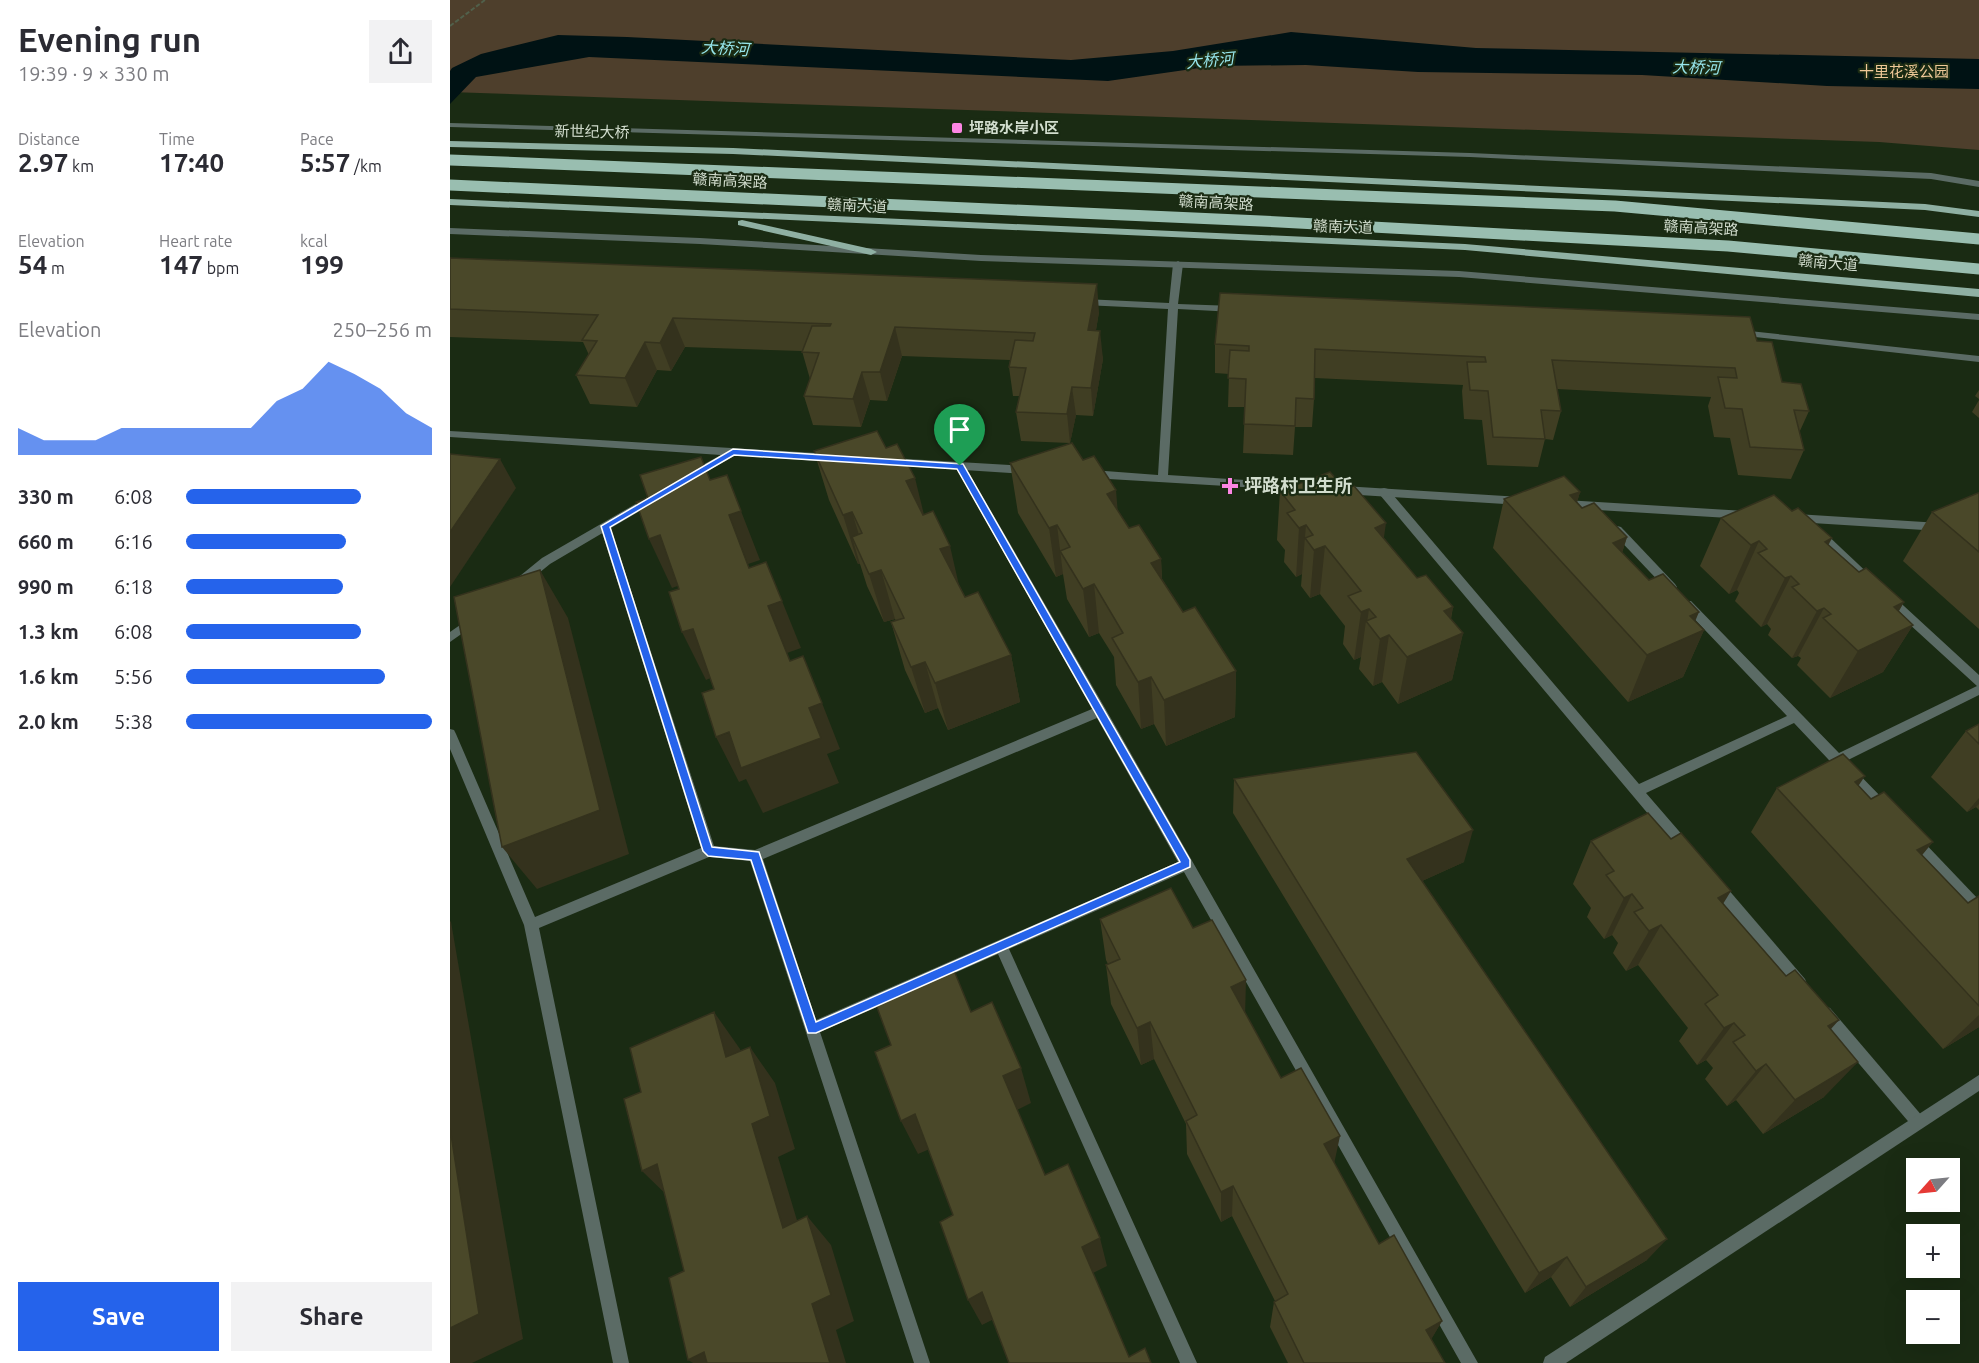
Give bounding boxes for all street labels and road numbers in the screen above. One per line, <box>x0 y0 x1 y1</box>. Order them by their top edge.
street label: 新世纪大桥 <box>554 122 630 141</box>
street label: 赣南高架路 <box>692 170 768 191</box>
street label: 赣南高架路 <box>1178 192 1254 213</box>
street label: 赣南大道 <box>827 195 887 216</box>
street label: 赣南大道 <box>1313 217 1373 236</box>
street label: 赣南高架路 <box>1663 217 1739 238</box>
street label: 赣南大道 <box>1797 251 1859 274</box>

